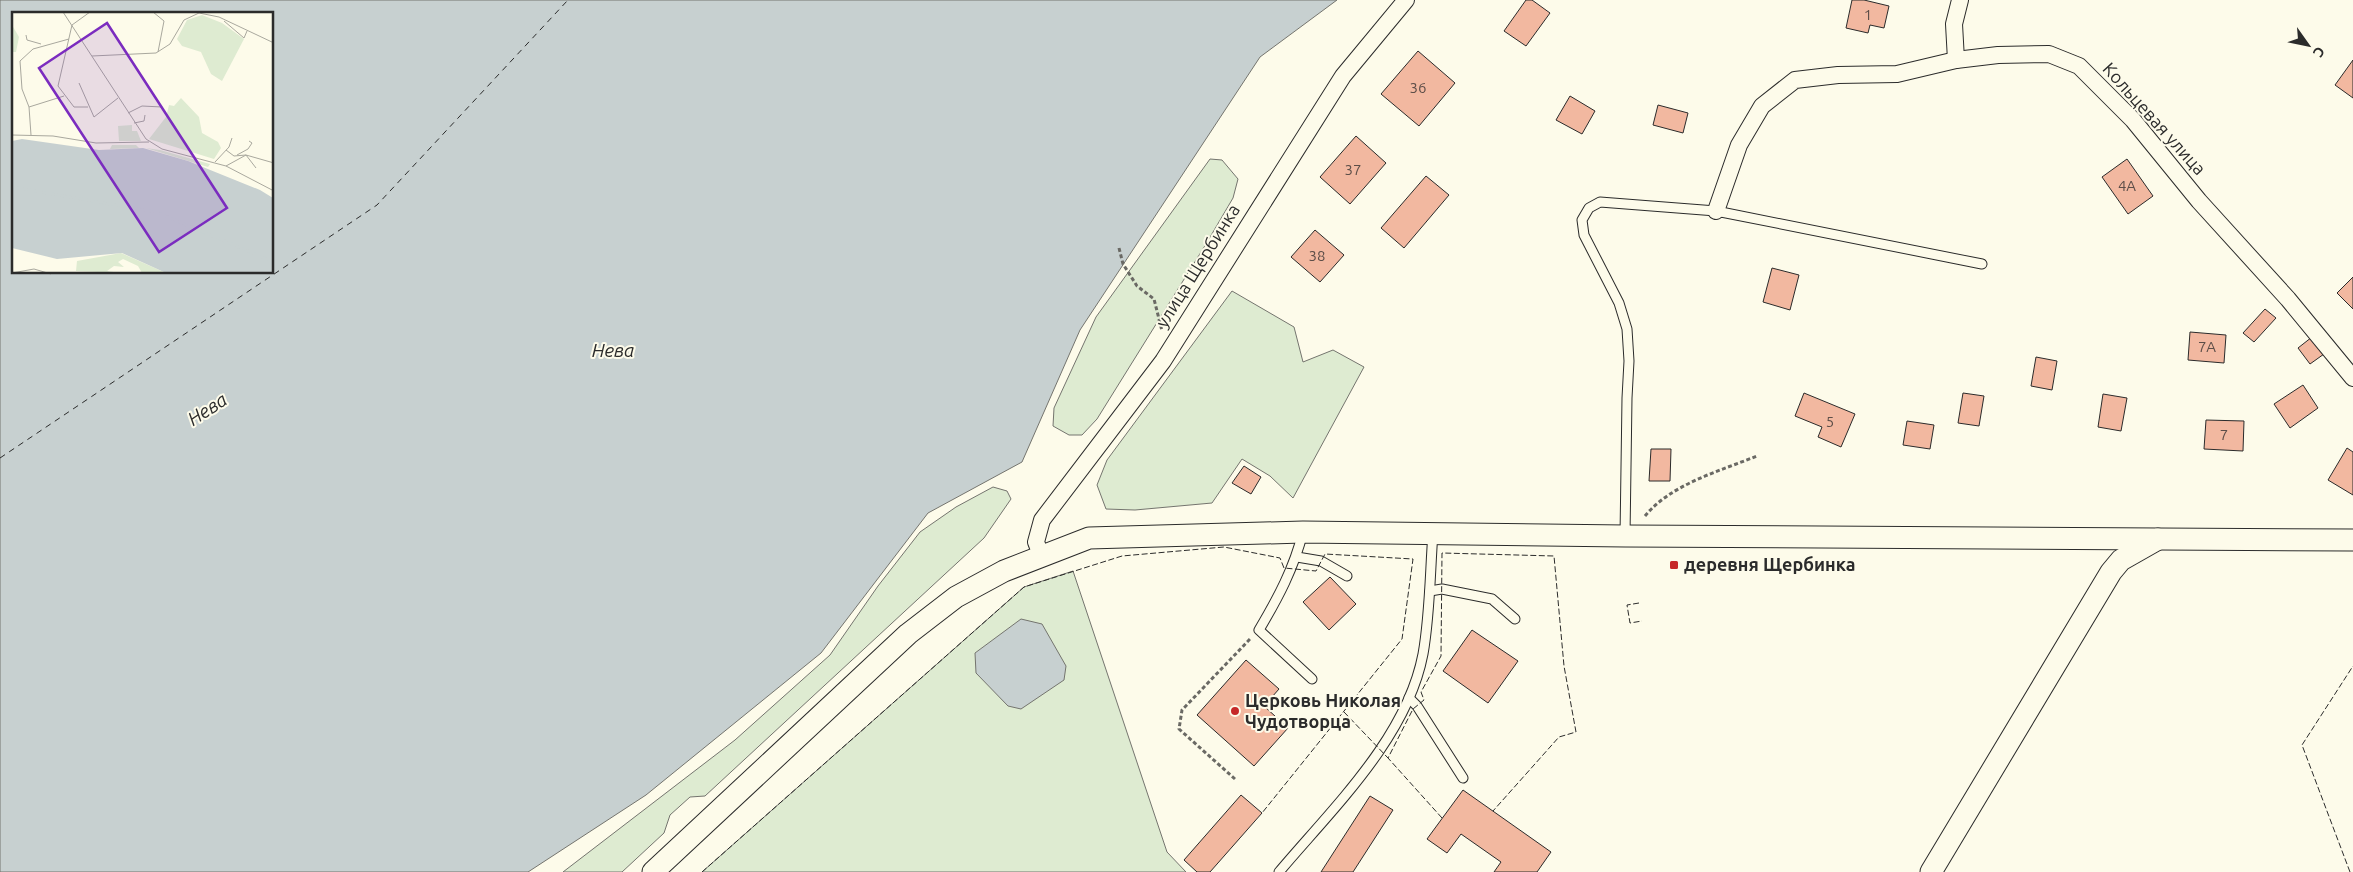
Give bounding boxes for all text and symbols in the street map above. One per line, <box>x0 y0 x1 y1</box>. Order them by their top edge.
house number: 1 <box>1864 6 1872 23</box>
inset map <box>12 12 274 274</box>
north arrow <box>2283 20 2333 70</box>
text: С <box>2310 44 2328 60</box>
street label: Кольцевая улица <box>2099 58 2210 178</box>
house number: 36 <box>1410 79 1426 96</box>
house number: 37 <box>1345 161 1361 178</box>
house number: 4А <box>2118 177 2136 194</box>
street label: улица Щербинка <box>1151 200 1243 331</box>
house number: 38 <box>1309 247 1325 264</box>
house number: 7А <box>2198 338 2216 355</box>
water label: Нева <box>592 339 634 361</box>
water label: Нева <box>183 388 231 430</box>
house number: 5 <box>1826 413 1834 430</box>
house number: 7 <box>2220 426 2228 443</box>
place label: деревня Щербинка <box>1684 554 1856 574</box>
marker: деревня Щербинка <box>1668 559 1680 571</box>
place label: Церковь Николая Чудотворца <box>1245 690 1401 731</box>
marker: Церковь Николая Чудотворца <box>1229 705 1241 717</box>

